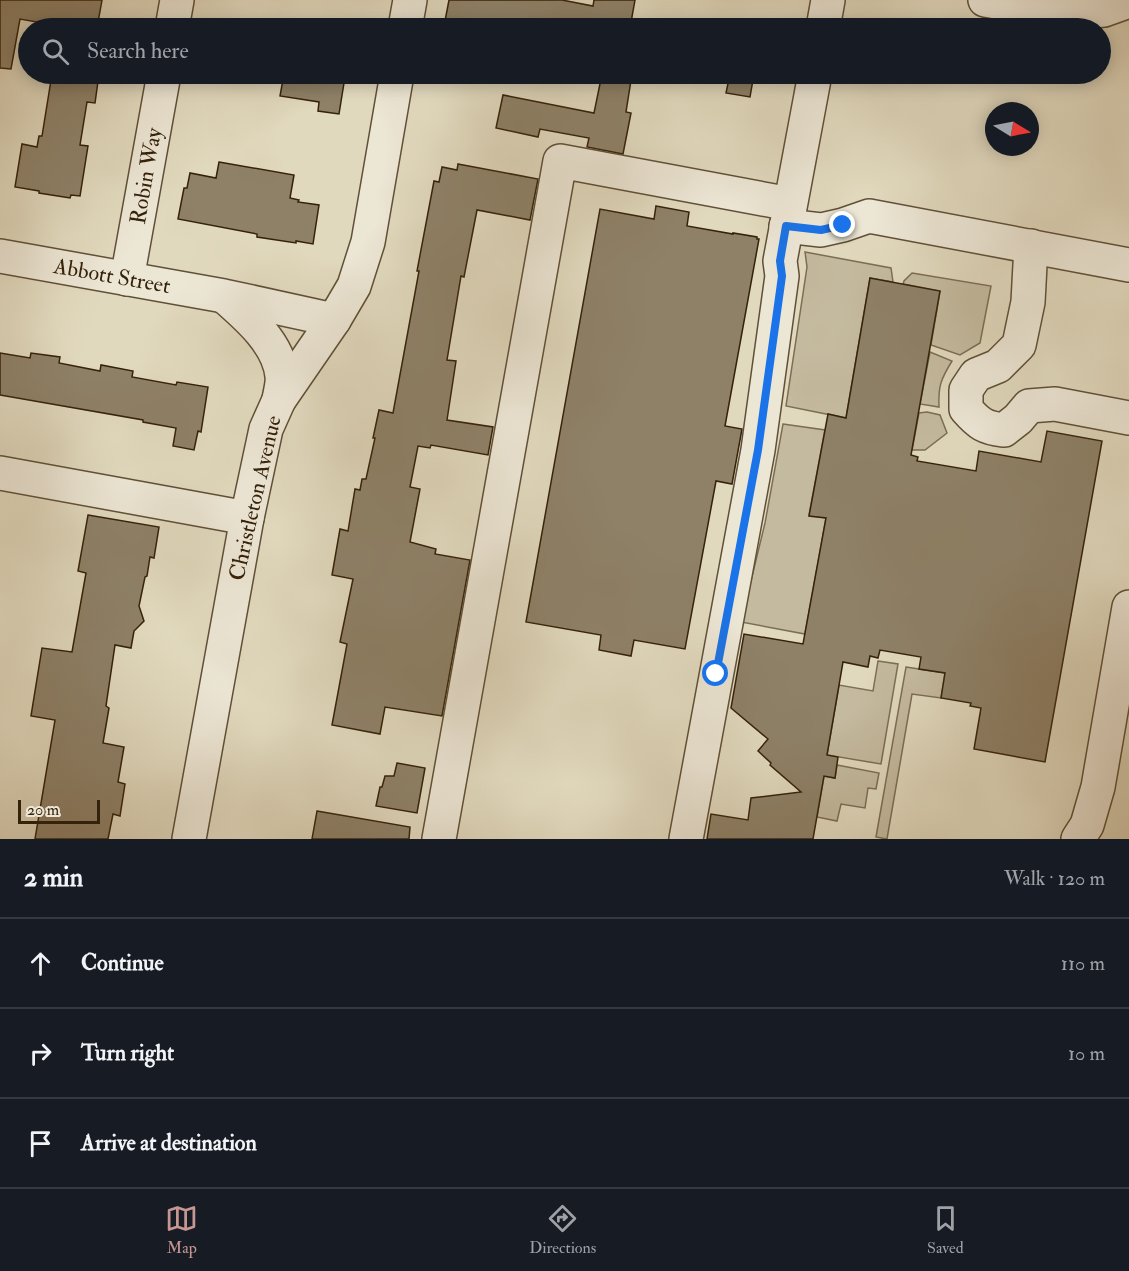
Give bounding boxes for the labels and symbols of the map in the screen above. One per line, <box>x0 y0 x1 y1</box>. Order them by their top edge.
north arrow <box>985 102 1039 156</box>
street label: Robin Way <box>124 125 168 227</box>
route end <box>829 211 855 237</box>
street label: Abbott Street <box>50 252 173 300</box>
street label: Christleton Avenue <box>222 413 288 583</box>
route start <box>702 660 728 686</box>
scale bar <box>18 797 100 824</box>

